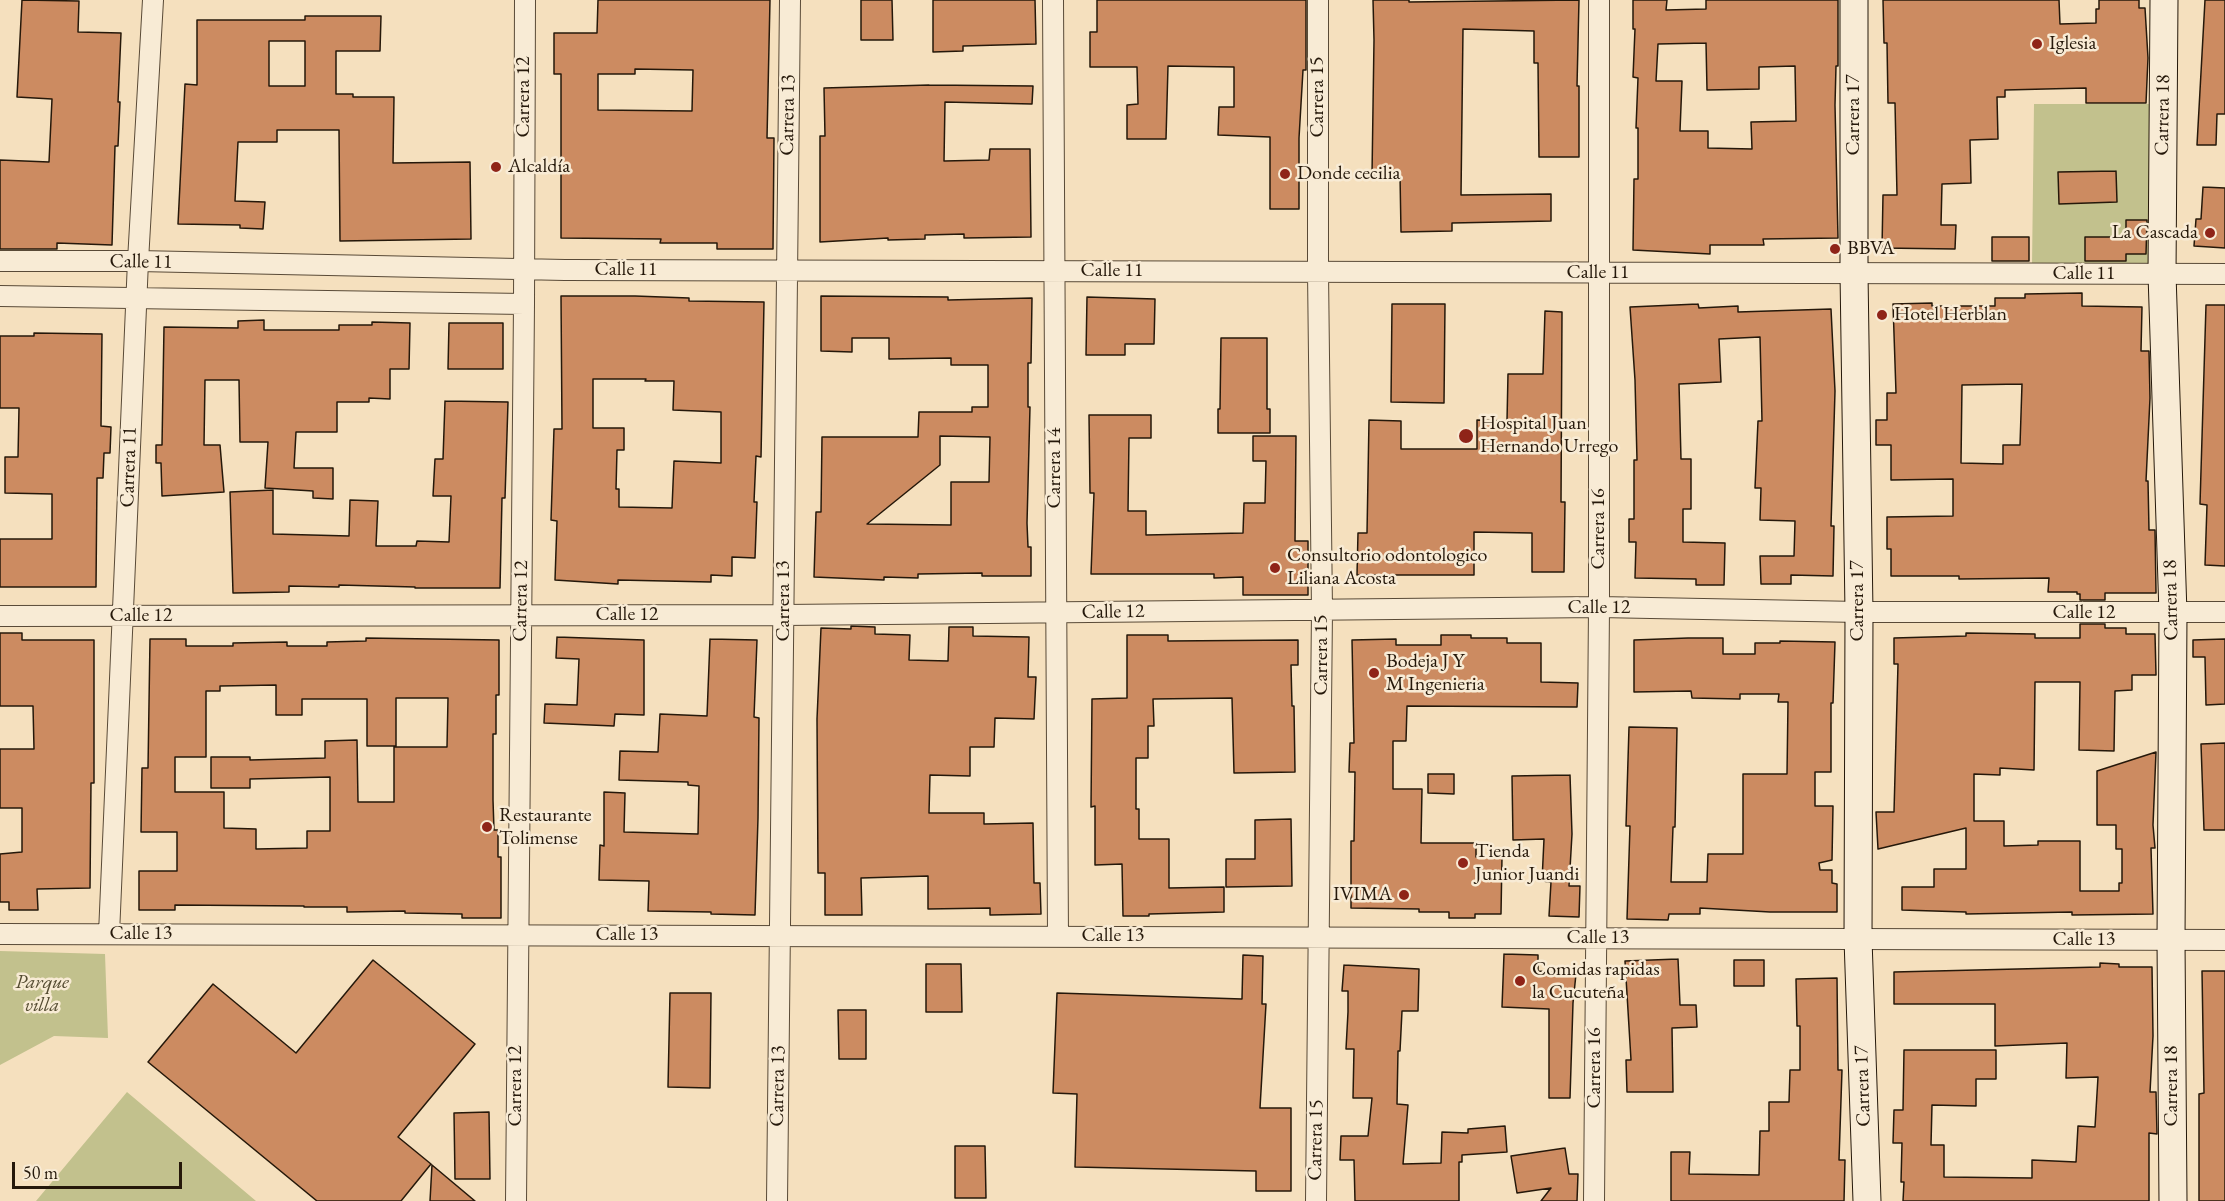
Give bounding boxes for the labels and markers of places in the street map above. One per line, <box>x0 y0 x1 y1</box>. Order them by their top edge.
place label: Iglesia <box>2049 32 2096 56</box>
marker: Iglesia <box>2030 37 2044 51</box>
place label: Alcaldía <box>508 155 570 179</box>
marker: Alcaldía <box>489 160 503 174</box>
place label: Donde cecilia <box>1297 162 1401 186</box>
marker: Donde cecilia <box>1278 167 1292 181</box>
place label: La Cascada <box>2112 221 2198 245</box>
marker: La Cascada <box>2203 226 2217 240</box>
place label: BBVA <box>1847 237 1895 261</box>
marker: BBVA <box>1828 242 1842 256</box>
place label: Hotel Herblan <box>1894 303 2007 327</box>
marker: Hotel Herblan <box>1875 308 1889 322</box>
place label: Hospital Juan Hernando Urrego <box>1480 412 1618 459</box>
marker: Hospital Juan Hernando Urrego <box>1457 427 1475 445</box>
place label: Consultorio odontologico Liliana Acosta <box>1287 544 1487 591</box>
marker: Consultorio odontologico Liliana Acosta <box>1268 561 1282 575</box>
place label: Bodeja J Y M Ingenieria <box>1386 650 1485 697</box>
marker: Bodeja J Y M Ingenieria <box>1367 666 1381 680</box>
place label: Restaurante Tolimense <box>499 804 592 851</box>
marker: Restaurante Tolimense <box>480 820 494 834</box>
place label: Tienda Junior Juandi <box>1475 840 1579 887</box>
marker: Tienda Junior Juandi <box>1456 856 1470 870</box>
place label: IVIMA <box>1333 883 1392 907</box>
marker: IVIMA <box>1397 888 1411 902</box>
place label: Comidas rapidas la Cucuteña <box>1532 958 1660 1005</box>
marker: Comidas rapidas la Cucuteña <box>1513 974 1527 988</box>

